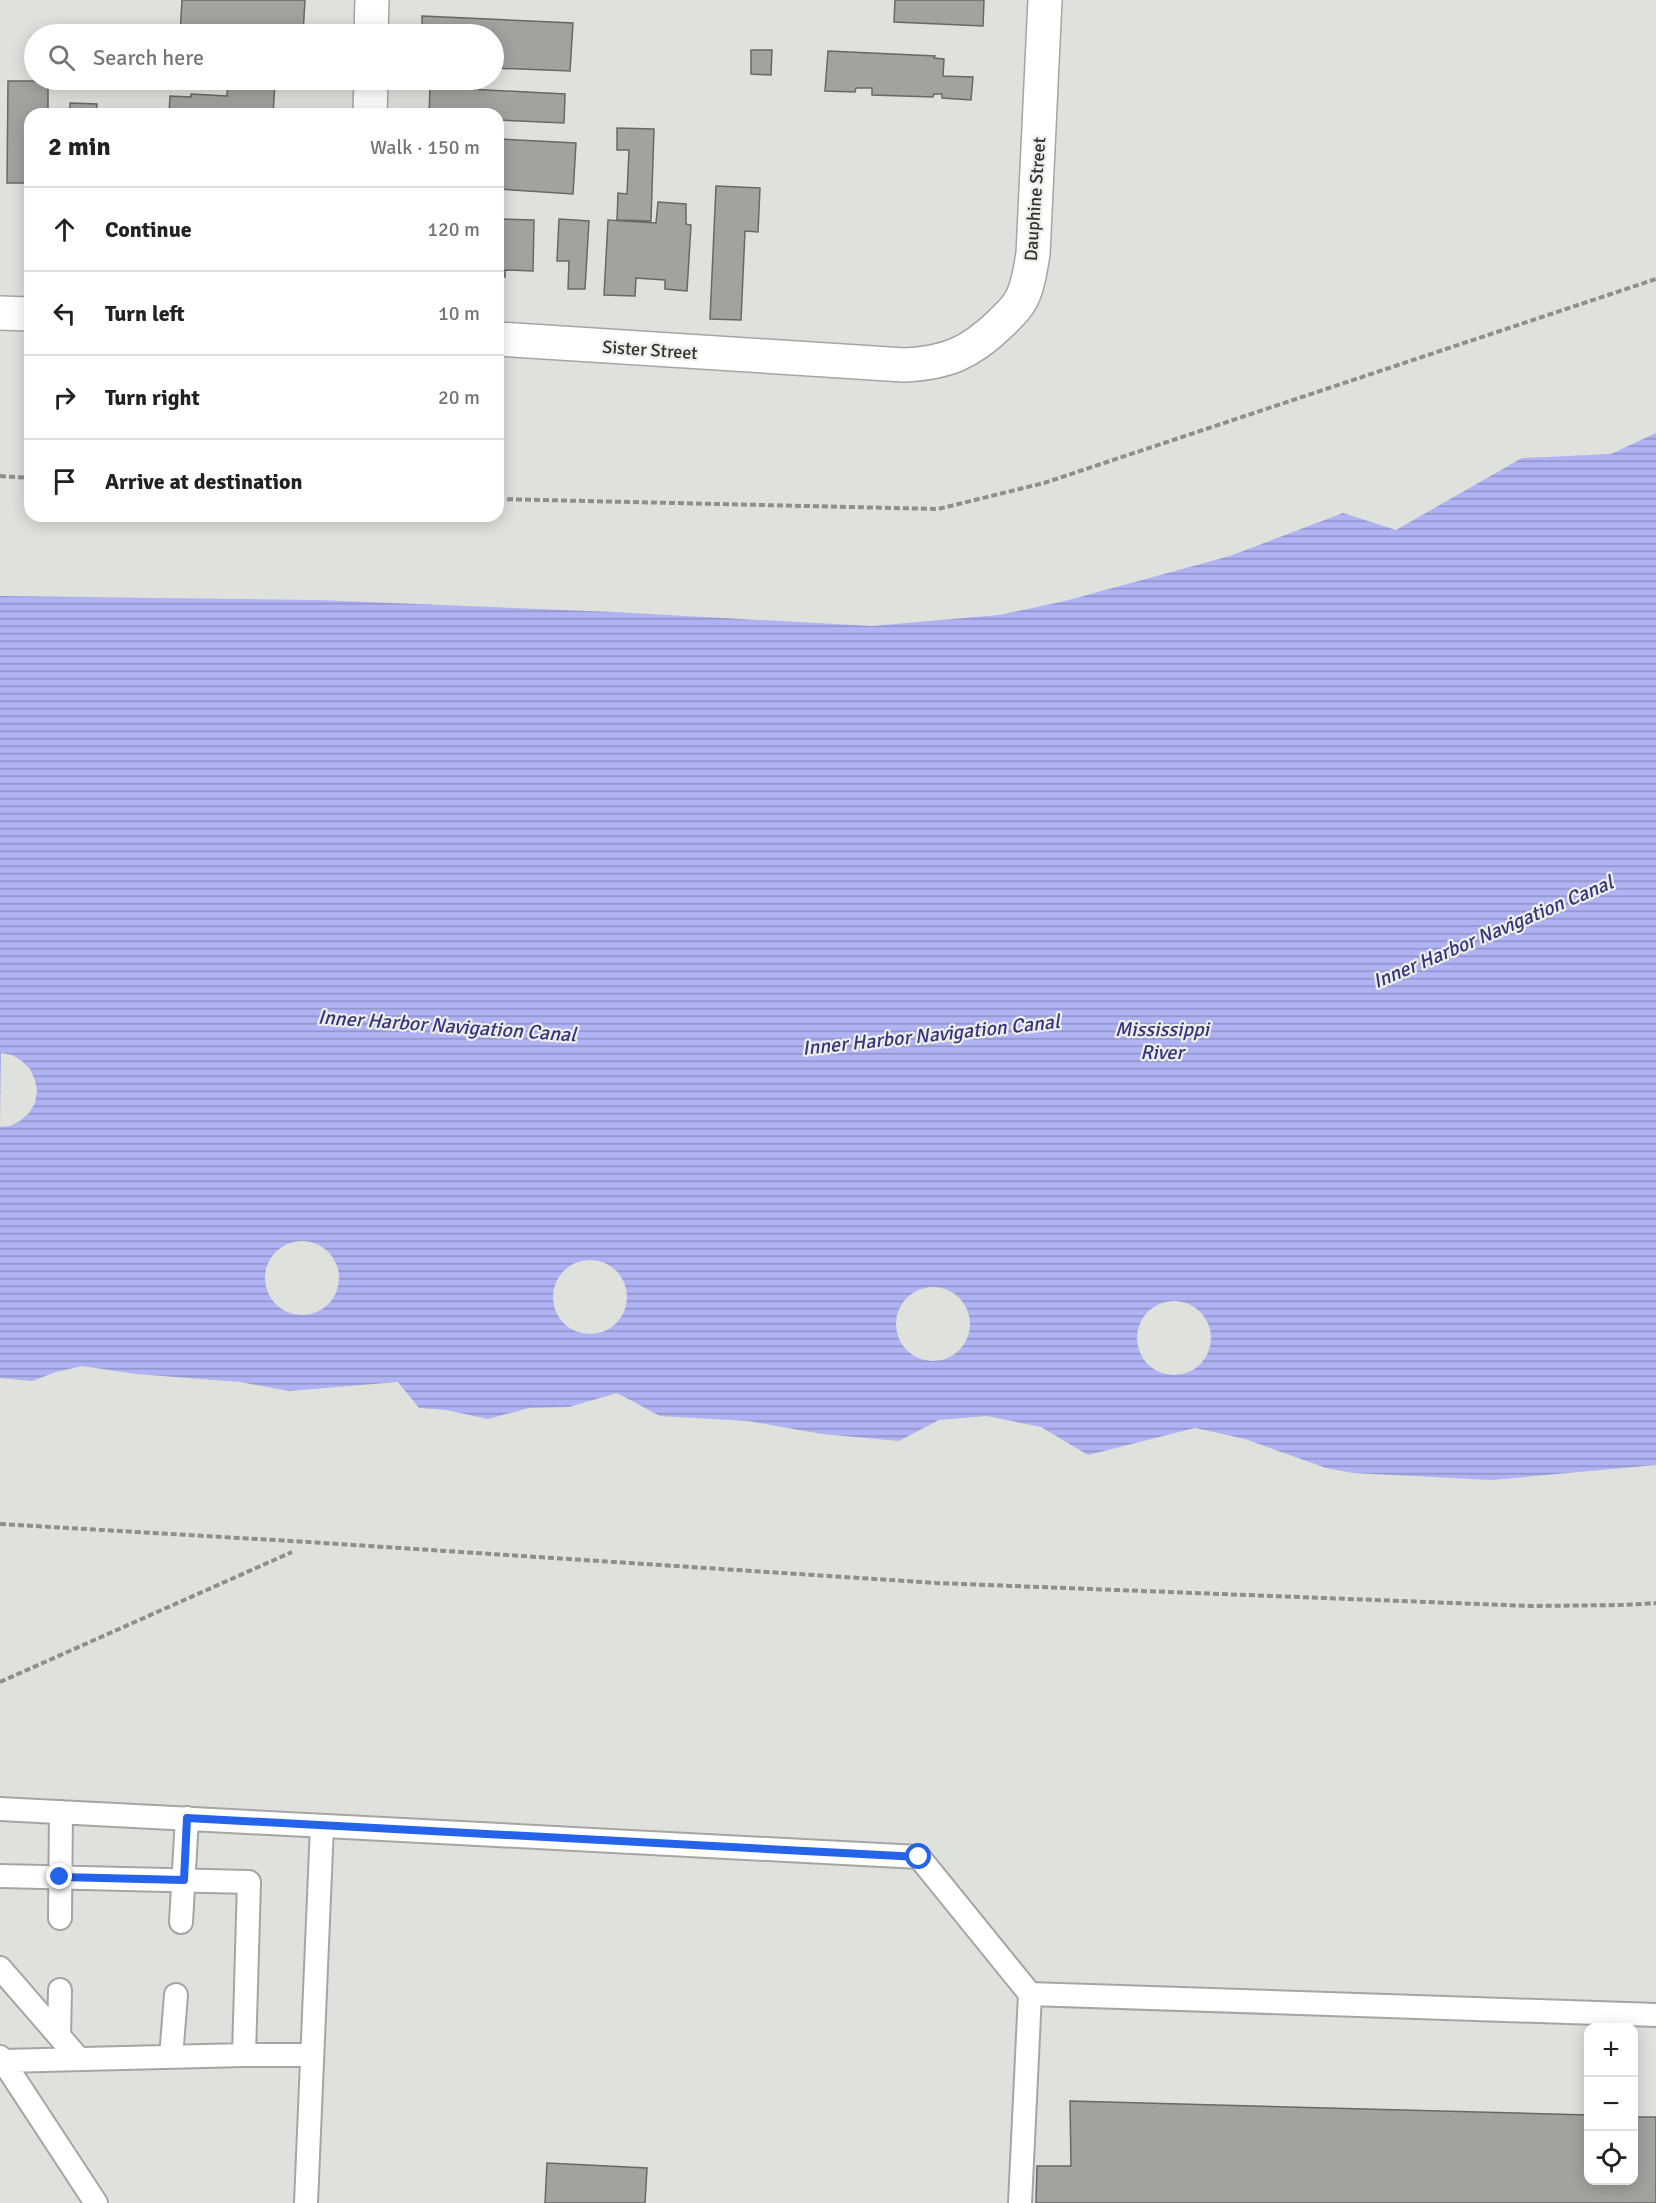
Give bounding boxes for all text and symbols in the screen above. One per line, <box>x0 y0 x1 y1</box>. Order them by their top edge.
search box <box>24 24 504 90</box>
icon: search <box>45 41 78 74</box>
text: Search here <box>93 44 204 71</box>
text: 2 min <box>48 131 111 163</box>
text: Walk · 150 m <box>370 135 480 160</box>
street label: Dauphine Street <box>1020 136 1050 262</box>
icon: ahead <box>48 213 81 246</box>
text: Continue <box>105 216 192 243</box>
text: 120 m <box>427 217 480 242</box>
icon: left <box>48 297 81 330</box>
text: Turn left <box>105 300 185 327</box>
text: 10 m <box>438 301 480 326</box>
street label: Sister Street <box>602 336 698 364</box>
icon: right <box>48 381 81 414</box>
text: Turn right <box>105 384 200 411</box>
text: 20 m <box>438 385 480 410</box>
icon: arrive <box>48 465 81 498</box>
text: Arrive at destination <box>105 468 302 495</box>
water label: Inner Harbor Navigation Canal <box>1369 869 1619 994</box>
water label: Inner Harbor Navigation Canal <box>317 1005 579 1048</box>
water label: Inner Harbor Navigation Canal <box>801 1009 1063 1061</box>
water label: Mississippi River <box>1115 1017 1211 1065</box>
route start <box>905 1843 931 1869</box>
route end <box>46 1863 72 1889</box>
map controls <box>1584 2023 1638 2185</box>
button: + <box>1584 2023 1638 2077</box>
button: − <box>1584 2077 1638 2131</box>
button: locate <box>1584 2131 1638 2185</box>

